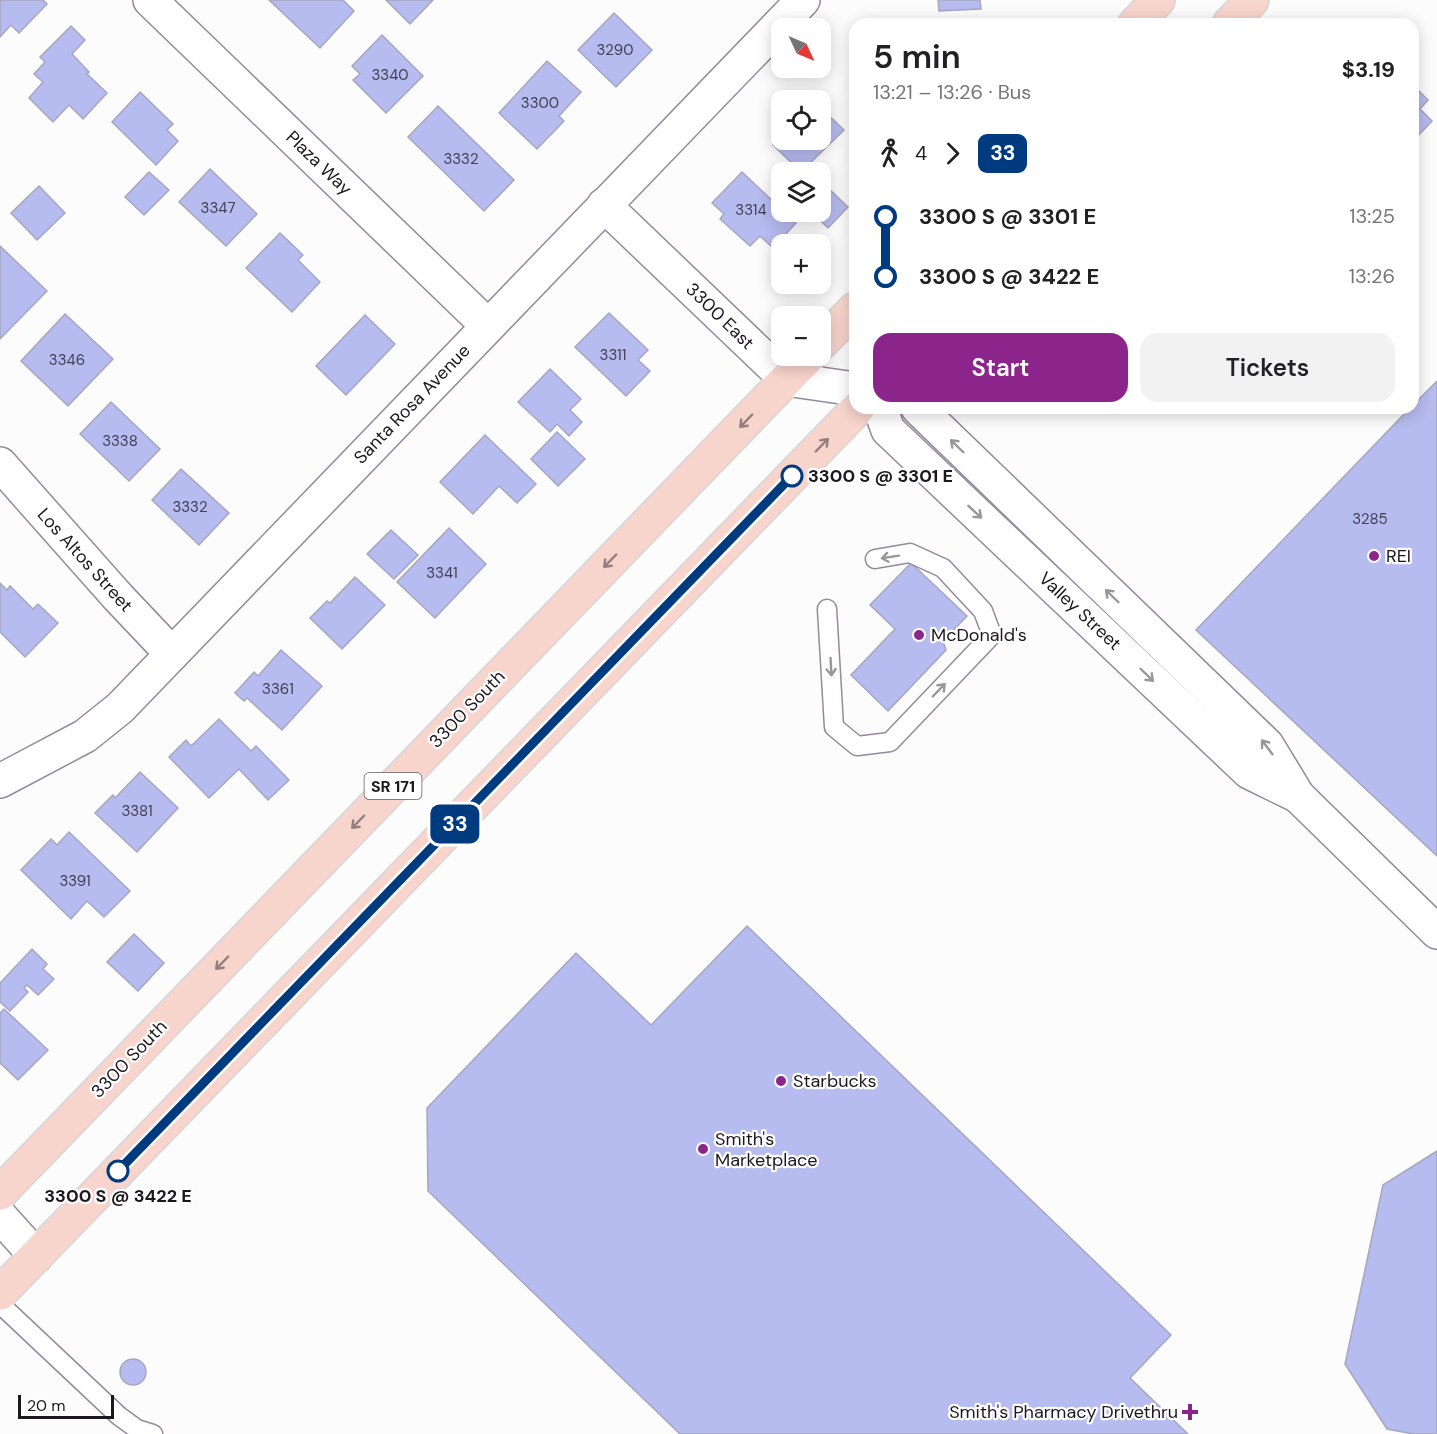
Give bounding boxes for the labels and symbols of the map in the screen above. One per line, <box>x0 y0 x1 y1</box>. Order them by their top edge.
north arrow <box>771 18 831 78</box>
house number: 3290 <box>596 40 634 60</box>
house number: 3340 <box>371 65 409 85</box>
house number: 3300 <box>521 93 559 113</box>
street label: Plaza Way <box>281 125 357 201</box>
house number: 3332 <box>443 149 479 169</box>
house number: 3347 <box>201 198 235 218</box>
house number: 3314 <box>735 200 767 220</box>
street label: 3300 East <box>681 277 759 355</box>
street label: Santa Rosa Avenue <box>349 339 475 469</box>
house number: 3311 <box>600 345 626 365</box>
house number: 3346 <box>49 350 85 370</box>
one-way arrow <box>738 414 753 429</box>
house number: 3338 <box>102 431 138 451</box>
one-way arrow <box>815 437 830 452</box>
one-way arrow <box>949 439 964 453</box>
place label: 3300 S @ 3301 E <box>808 464 953 488</box>
marker: 3300 S @ 3301 E <box>781 465 803 487</box>
house number: 3332 <box>172 497 208 517</box>
street label: Los Altos Street <box>32 503 138 617</box>
one-way arrow <box>967 505 982 519</box>
house number: 3285 <box>1352 509 1388 529</box>
place label: REI <box>1386 544 1411 568</box>
marker: REI <box>1367 549 1381 563</box>
one-way arrow <box>881 552 901 563</box>
one-way arrow <box>603 554 617 569</box>
house number: 3341 <box>426 563 458 583</box>
street label: Valley Street <box>1034 567 1126 655</box>
one-way arrow <box>1105 589 1120 603</box>
place label: McDonald's <box>931 623 1027 647</box>
marker: McDonald's <box>912 628 926 642</box>
one-way arrow <box>825 657 836 677</box>
street label: 3300 South <box>424 665 510 753</box>
one-way arrow <box>1139 667 1154 682</box>
house number: 3361 <box>262 679 294 699</box>
one-way arrow <box>932 682 947 697</box>
one-way arrow <box>1261 739 1273 755</box>
road number: SR 171 <box>364 773 422 799</box>
house number: 3381 <box>121 801 153 821</box>
line badge: 33 <box>428 804 482 844</box>
one-way arrow <box>351 815 365 830</box>
house number: 3391 <box>59 871 91 891</box>
one-way arrow <box>215 955 230 970</box>
street label: 3300 South <box>86 1015 172 1103</box>
place label: Starbucks <box>793 1069 876 1093</box>
marker: Starbucks <box>774 1074 788 1088</box>
place label: Smith's Marketplace <box>715 1127 818 1172</box>
marker: Smith's Marketplace <box>696 1142 710 1156</box>
marker: 3300 S @ 3422 E <box>107 1160 129 1182</box>
place label: 3300 S @ 3422 E <box>44 1184 192 1208</box>
scale bar <box>18 1392 114 1420</box>
place label: Smith's Pharmacy Drivethru <box>949 1400 1178 1424</box>
marker: Smith's Pharmacy Drivethru <box>1183 1405 1197 1419</box>

